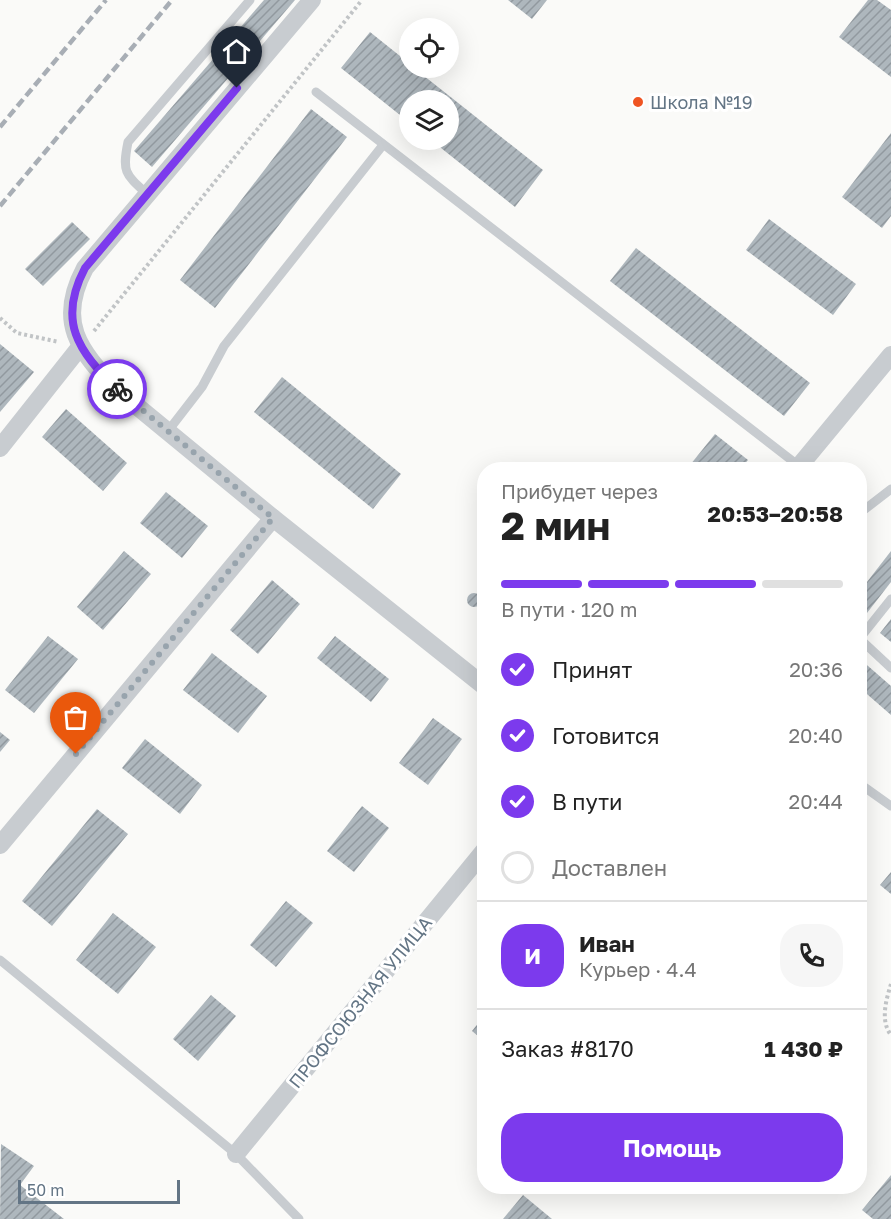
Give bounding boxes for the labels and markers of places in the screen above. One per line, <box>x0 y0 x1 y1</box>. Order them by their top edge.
pin <box>211 26 262 88</box>
place label: Школа №19 <box>650 91 753 113</box>
marker: Школа №19 <box>631 95 645 109</box>
pin <box>50 692 101 754</box>

